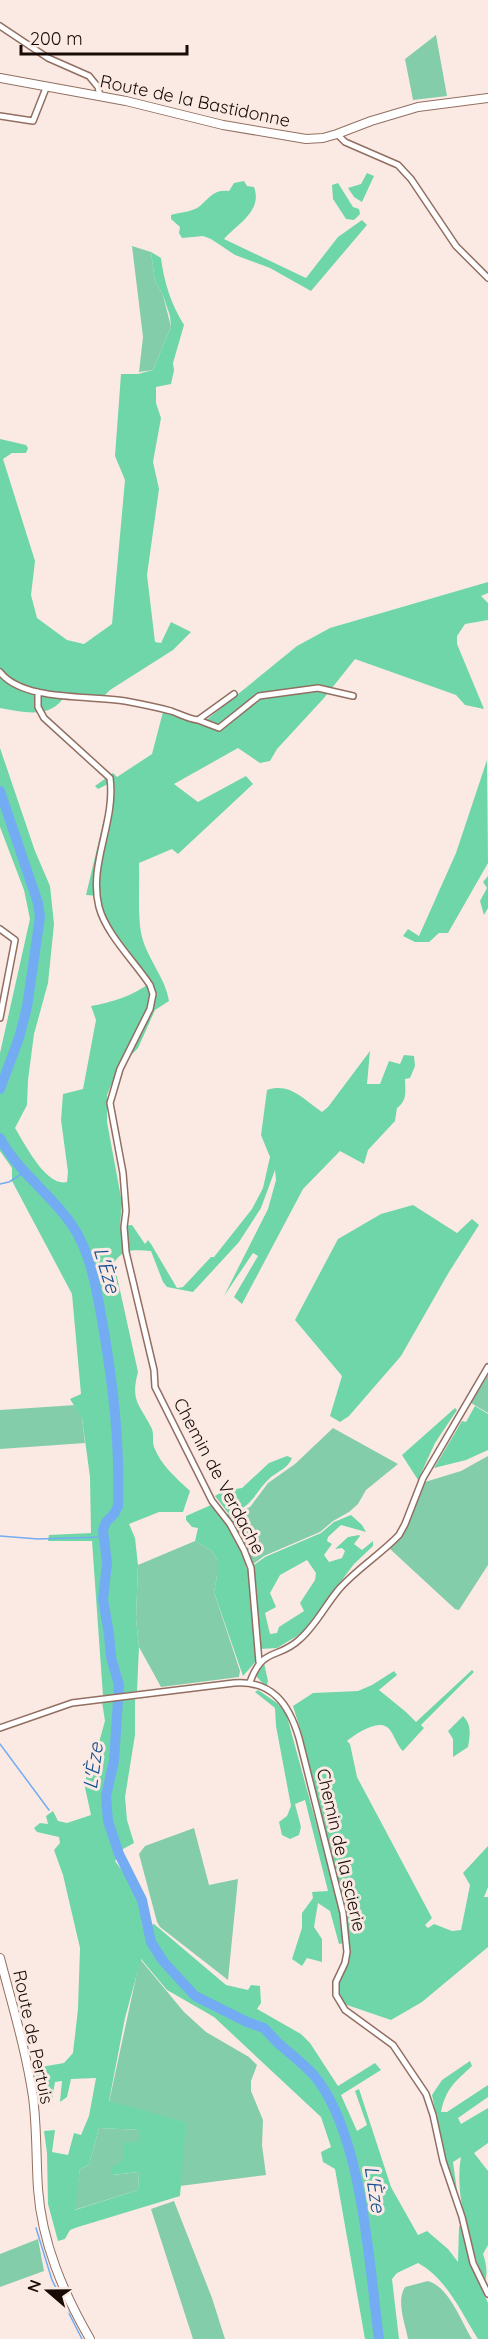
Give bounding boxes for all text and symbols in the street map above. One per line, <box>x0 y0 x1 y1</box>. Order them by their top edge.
scale bar <box>21 18 188 56</box>
text: 200 m <box>30 27 83 50</box>
street label: Route de la Bastidonne <box>98 69 292 132</box>
water label: L'Èze <box>89 1244 126 1296</box>
street label: Chemin de Verdache <box>169 1394 270 1558</box>
water label: L'Èze <box>77 1740 108 1791</box>
street label: Chemin de la scierie <box>312 1766 371 1934</box>
street label: Route de Pertuis <box>8 1968 59 2106</box>
water label: L'Èze <box>360 2164 392 2215</box>
north arrow <box>18 2261 78 2321</box>
text: N <box>22 2277 45 2295</box>

